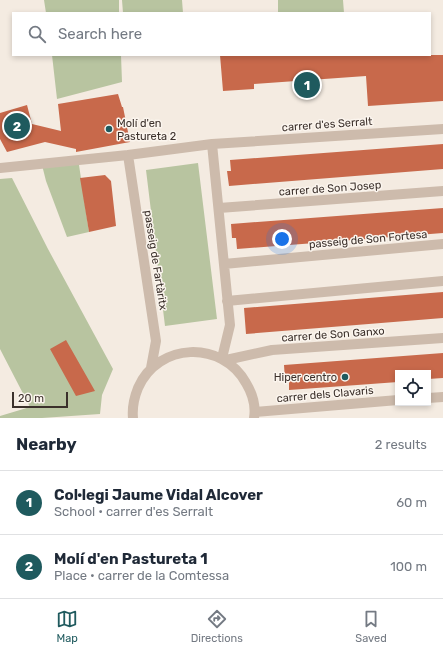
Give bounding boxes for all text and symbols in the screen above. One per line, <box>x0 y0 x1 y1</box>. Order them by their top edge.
search box <box>12 12 431 56</box>
icon: search <box>26 23 48 45</box>
text: Search here <box>58 25 142 43</box>
pin: 1 <box>294 70 320 100</box>
pin: 2 <box>4 111 30 141</box>
street label: carrer d'es Serralt <box>281 115 373 134</box>
place label: Molí d'en Pastureta 2 <box>117 117 176 143</box>
marker: Molí d'en Pastureta 2 <box>104 124 114 134</box>
street label: carrer de Son Josep <box>278 178 382 199</box>
street label: passeig de Fartàritx <box>141 209 170 311</box>
street label: passeig de Son Fortesa <box>308 228 428 251</box>
your location <box>272 229 292 249</box>
street label: carrer de Son Ganxo <box>281 324 385 345</box>
map controls <box>395 370 431 406</box>
button: locate <box>395 370 431 406</box>
place label: Hiper centro <box>274 371 337 384</box>
marker: Hiper centro <box>340 372 350 382</box>
street label: carrer dels Clavaris <box>276 384 374 405</box>
scale bar <box>12 390 68 409</box>
text: 20 m <box>18 392 44 405</box>
text: Nearby <box>16 434 77 454</box>
text: 2 results <box>375 437 427 452</box>
text: Col·legi Jaume Vidal Alcover <box>54 486 263 504</box>
text: 1 <box>26 495 32 510</box>
text: 60 m <box>396 495 427 510</box>
text: School · carrer d'es Serralt <box>54 504 213 519</box>
text: Molí d'en Pastureta 1 <box>54 550 208 568</box>
text: 2 <box>25 559 33 574</box>
text: 100 m <box>390 559 427 574</box>
text: Place · carrer de la Comtessa <box>54 568 229 583</box>
tab: Map <box>56 608 78 645</box>
tab: Directions <box>191 608 243 645</box>
tab: Saved <box>355 608 387 645</box>

